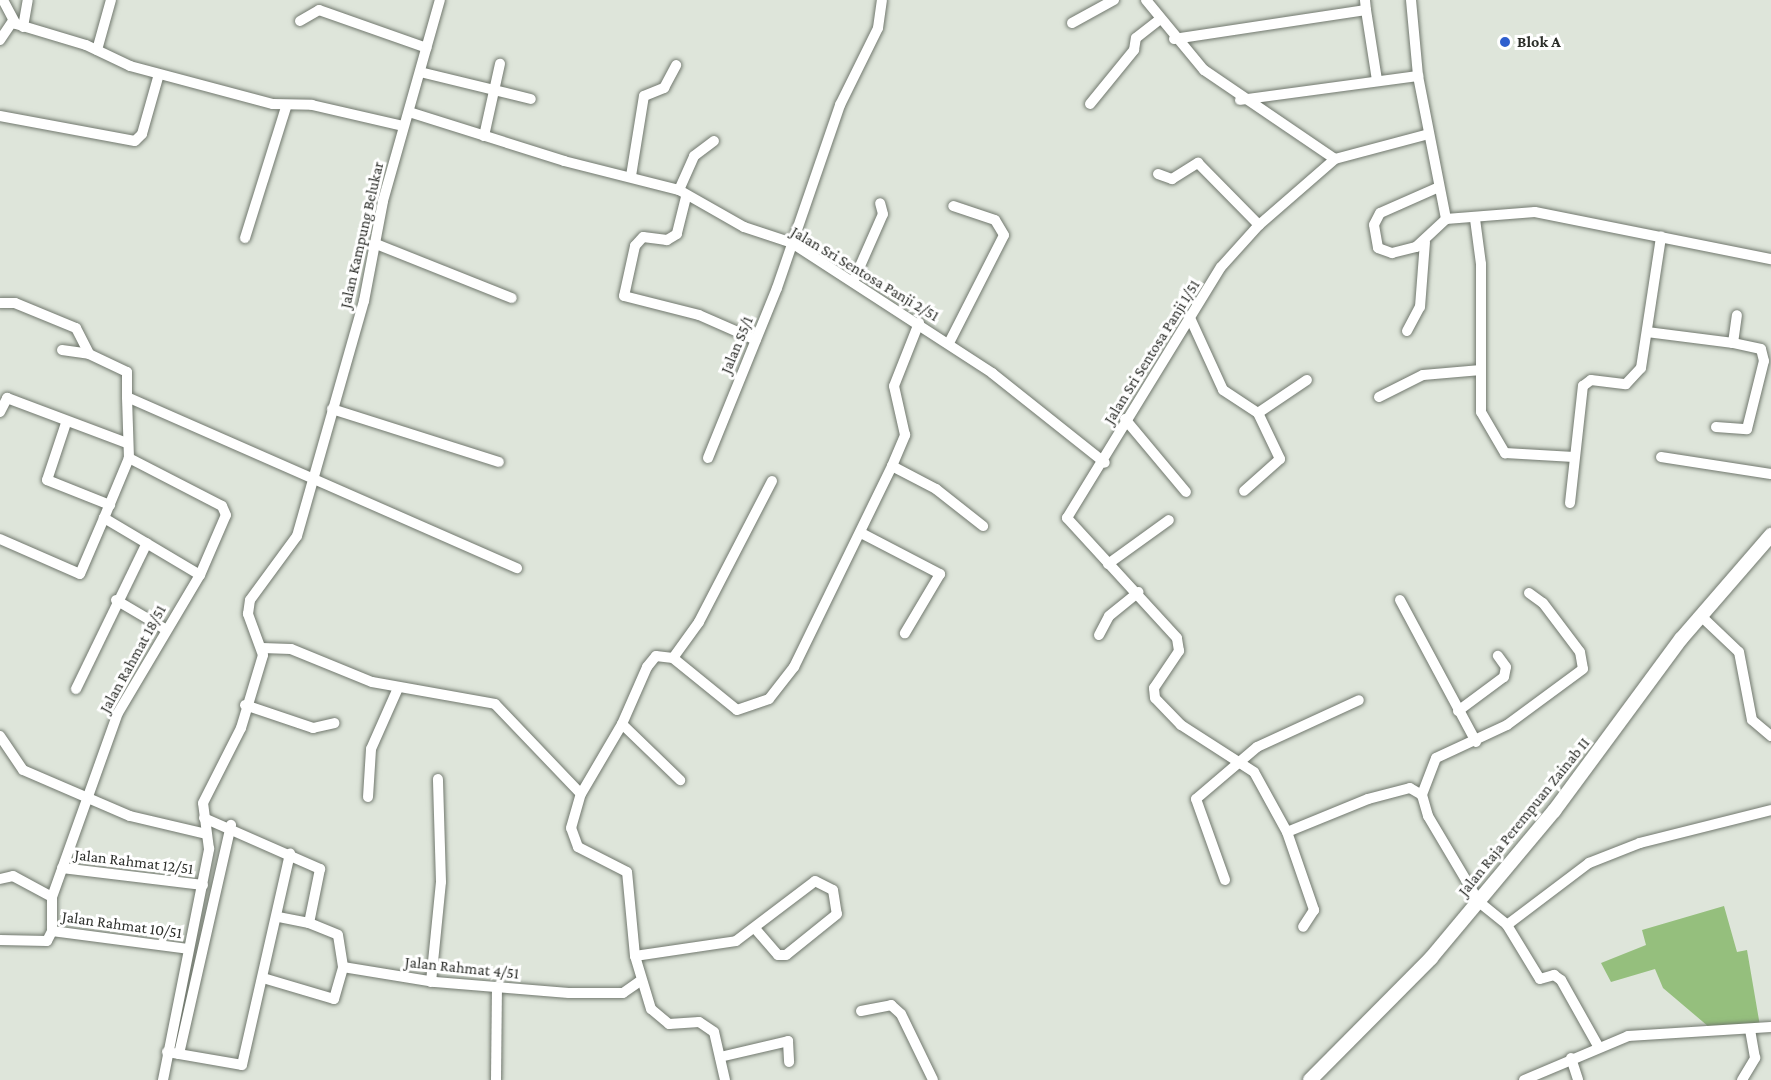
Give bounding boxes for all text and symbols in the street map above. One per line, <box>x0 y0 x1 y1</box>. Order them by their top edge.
place label: Blok A <box>1517 32 1561 52</box>
marker: Blok A <box>1498 35 1512 49</box>
street label: Jalan Kampung Belukar <box>336 160 388 310</box>
street label: Jalan Sri Sentosa Panji 2/51 <box>787 222 943 326</box>
street label: Jalan Sri Sentosa Panji 1/51 <box>1100 276 1204 428</box>
street label: Jalan S5/1 <box>716 313 758 377</box>
street label: Jalan Rahmat 18/51 <box>95 602 171 716</box>
street label: Jalan Raja Perempuan Zainab II <box>1454 734 1594 900</box>
street label: Jalan Rahmat 12/51 <box>73 845 195 879</box>
street label: Jalan Rahmat 10/51 <box>61 907 183 943</box>
street label: Jalan Rahmat 4/51 <box>404 952 520 984</box>

